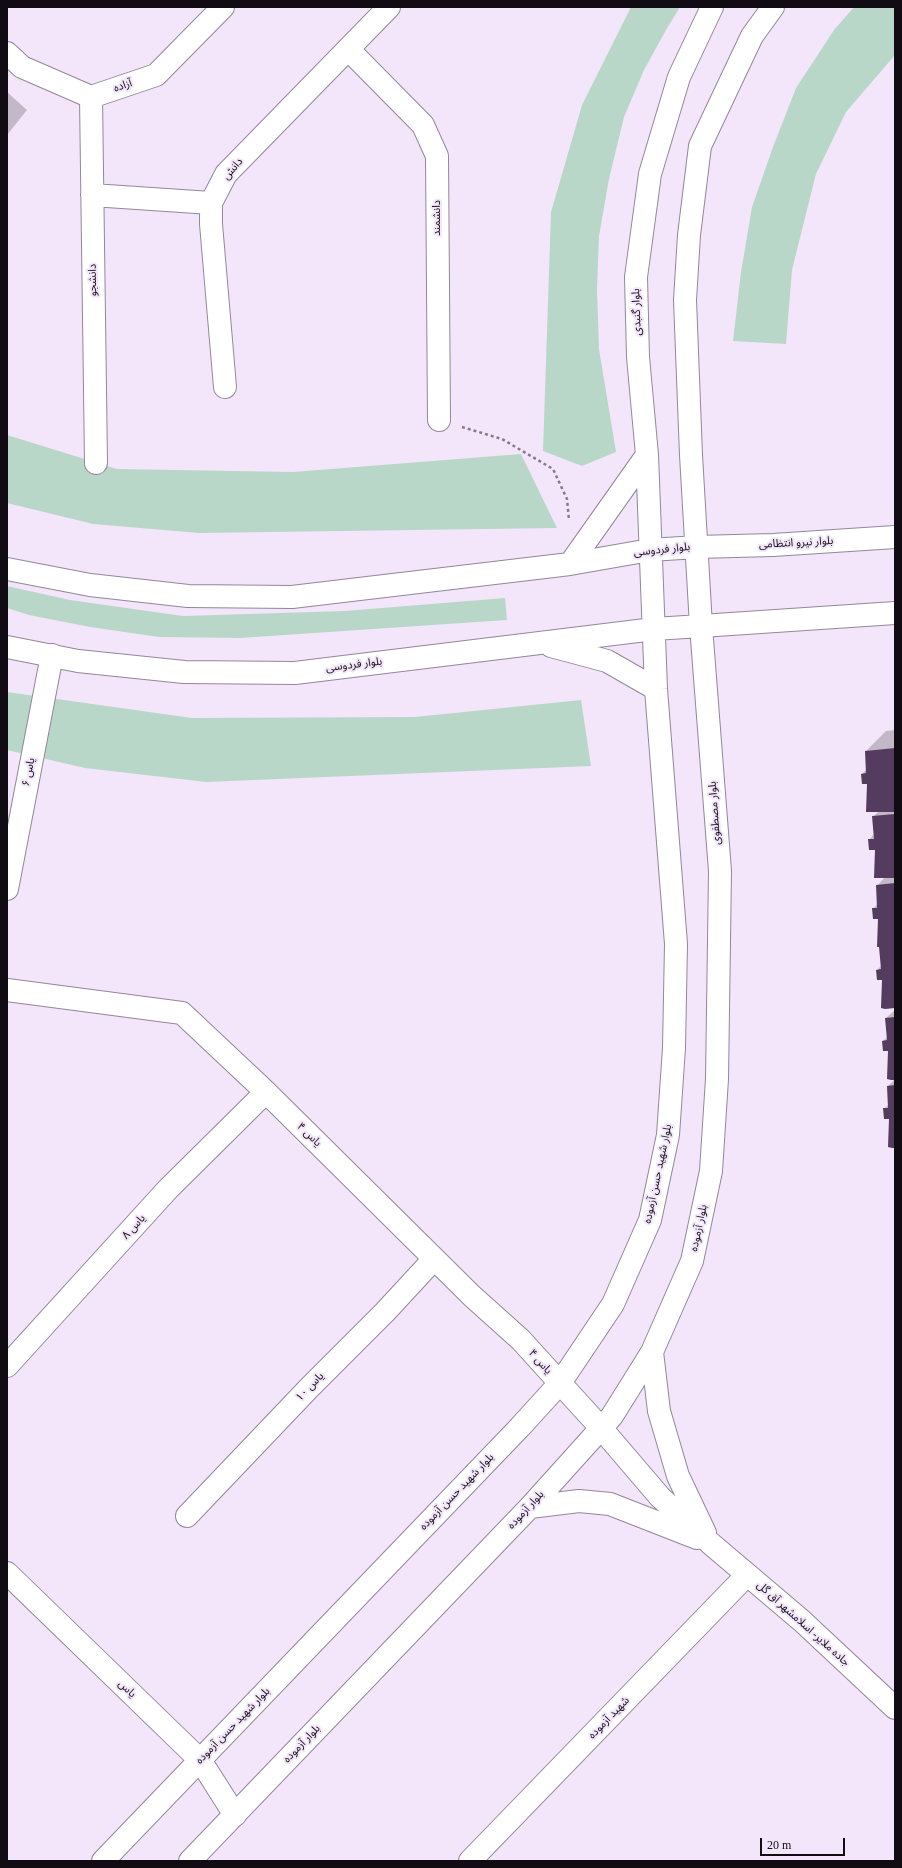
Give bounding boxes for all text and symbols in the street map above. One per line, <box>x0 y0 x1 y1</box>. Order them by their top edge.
street label: آزاده <box>112 77 134 95</box>
street label: دانش <box>220 155 246 183</box>
street label: دانشمند <box>430 200 444 236</box>
street label: دانشجو <box>86 264 100 296</box>
street label: بلوار گنبدی <box>630 288 644 336</box>
street label: بلوار نیرو انتظامی <box>758 534 834 552</box>
street label: بلوار فردوسی <box>633 540 691 560</box>
street label: بلوار فردوسی <box>325 655 383 675</box>
street label: یاس ۶ <box>20 757 38 787</box>
street label: بلوار مصطفوی <box>706 781 724 845</box>
street label: یاس ۴ <box>294 1120 324 1150</box>
street label: بلوار شهید حسن آزموده <box>641 1123 675 1225</box>
street label: بلوار آزموده <box>688 1203 710 1253</box>
street label: یاس ۸ <box>119 1212 149 1242</box>
street label: یاس ۴ <box>525 1347 555 1377</box>
street label: یاس ۱۰ <box>293 1370 327 1404</box>
street label: بلوار شهید حسن آزموده <box>417 1451 497 1533</box>
street label: بلوار آزموده <box>505 1488 547 1532</box>
street label: جاده ملایر- اسلامشهر آق گل <box>754 1579 852 1669</box>
street label: یاس <box>115 1677 139 1701</box>
street label: بلوار شهید حسن آزموده <box>193 1685 273 1767</box>
street label: شهید آزموده <box>586 1694 632 1742</box>
street label: بلوار آزموده <box>281 1722 323 1766</box>
scale bar <box>762 1830 847 1856</box>
text: 20 m <box>767 1838 791 1852</box>

